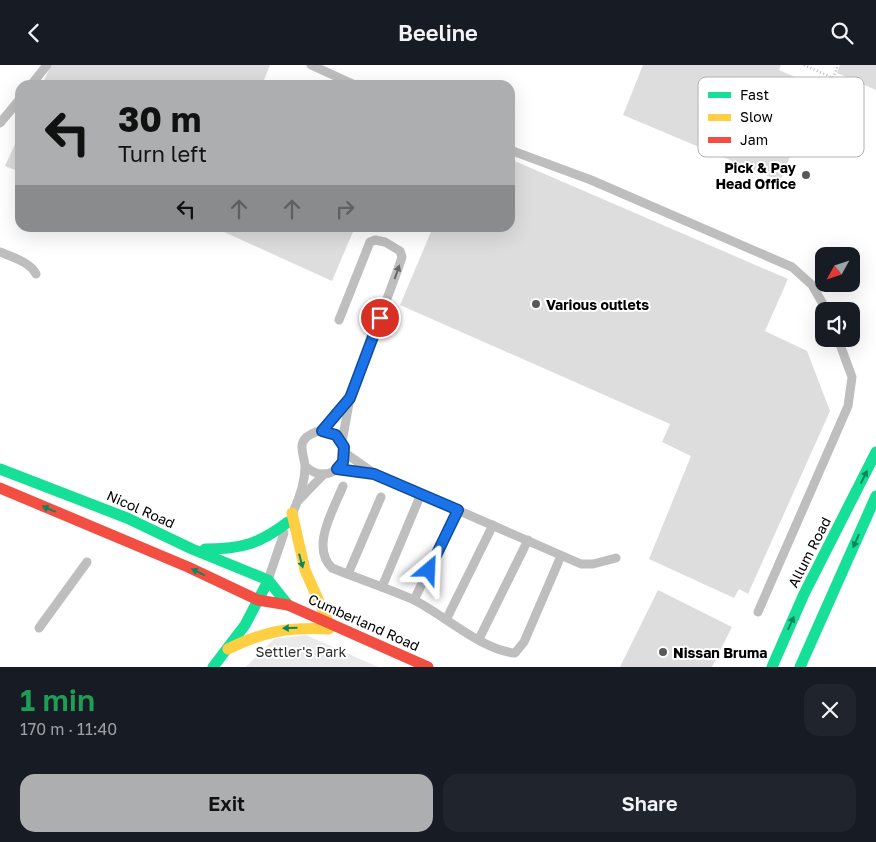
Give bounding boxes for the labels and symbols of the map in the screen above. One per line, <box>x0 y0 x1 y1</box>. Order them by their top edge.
legend <box>698 77 864 157</box>
text: Fast <box>740 86 769 103</box>
text: Slow <box>740 108 773 125</box>
text: Jam <box>740 131 768 148</box>
place label: Pick & Pay Head Office <box>715 159 797 192</box>
marker: Pick & Pay Head Office <box>800 169 812 181</box>
north arrow <box>815 247 860 293</box>
one-way arrow <box>393 264 401 279</box>
place label: Various outlets <box>546 296 649 313</box>
pin <box>359 297 401 339</box>
marker: Various outlets <box>530 298 542 310</box>
one-way arrow <box>860 470 868 484</box>
street label: Nicol Road <box>104 486 178 532</box>
one-way arrow <box>42 504 56 512</box>
street label: Allum Road <box>784 514 834 590</box>
one-way arrow <box>852 534 860 548</box>
position arrow <box>402 543 454 595</box>
one-way arrow <box>297 553 305 568</box>
one-way arrow <box>191 568 205 576</box>
street label: Cumberland Road <box>306 590 422 654</box>
one-way arrow <box>788 616 796 630</box>
one-way arrow <box>282 624 298 632</box>
park label: Settler's Park <box>256 643 347 660</box>
place label: Nissan Bruma <box>673 644 767 661</box>
marker: Nissan Bruma <box>657 646 669 658</box>

